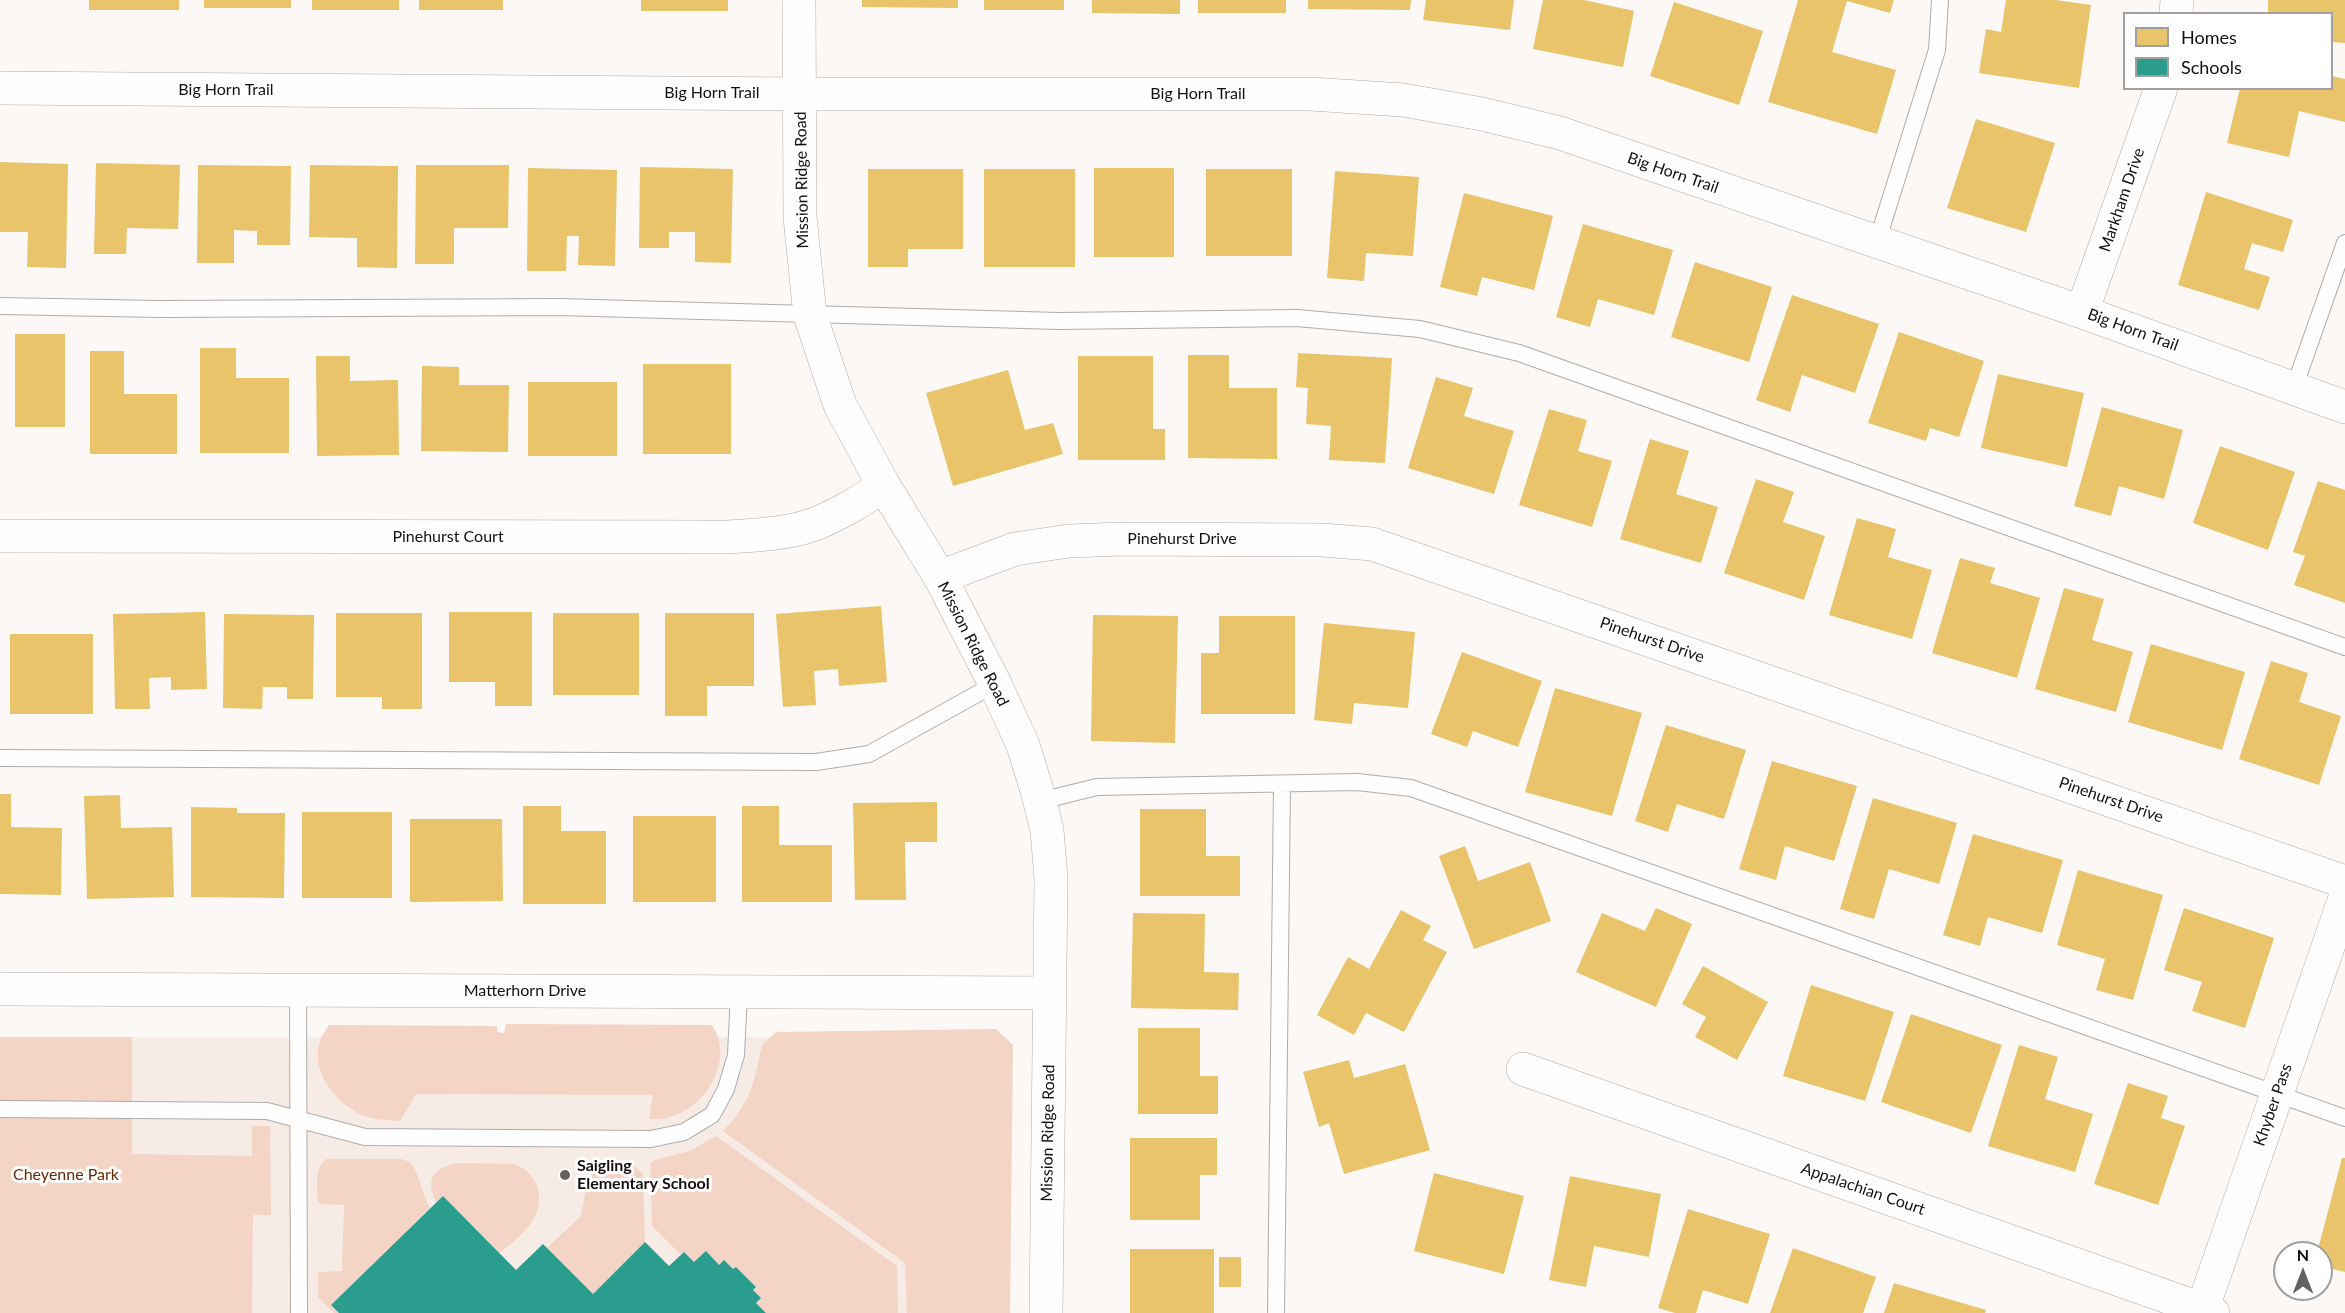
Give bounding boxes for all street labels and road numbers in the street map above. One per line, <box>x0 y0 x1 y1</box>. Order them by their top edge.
street label: Big Horn Trail <box>178 80 274 100</box>
street label: Big Horn Trail <box>664 83 760 103</box>
street label: Big Horn Trail <box>1150 84 1246 104</box>
street label: Mission Ridge Road <box>791 111 813 249</box>
street label: Markham Drive <box>2095 145 2149 255</box>
street label: Big Horn Trail <box>1625 148 1721 198</box>
street label: Big Horn Trail <box>2085 305 2181 355</box>
street label: Pinehurst Court <box>392 527 504 547</box>
street label: Pinehurst Drive <box>1127 529 1237 549</box>
street label: Mission Ridge Road <box>933 578 1013 710</box>
street label: Pinehurst Drive <box>1597 613 1707 667</box>
street label: Pinehurst Drive <box>2056 773 2166 827</box>
street label: Matterhorn Drive <box>464 981 586 1001</box>
street label: Khyber Pass <box>2250 1061 2296 1149</box>
street label: Mission Ridge Road <box>1037 1064 1059 1202</box>
street label: Appalachian Court <box>1798 1159 1928 1219</box>

